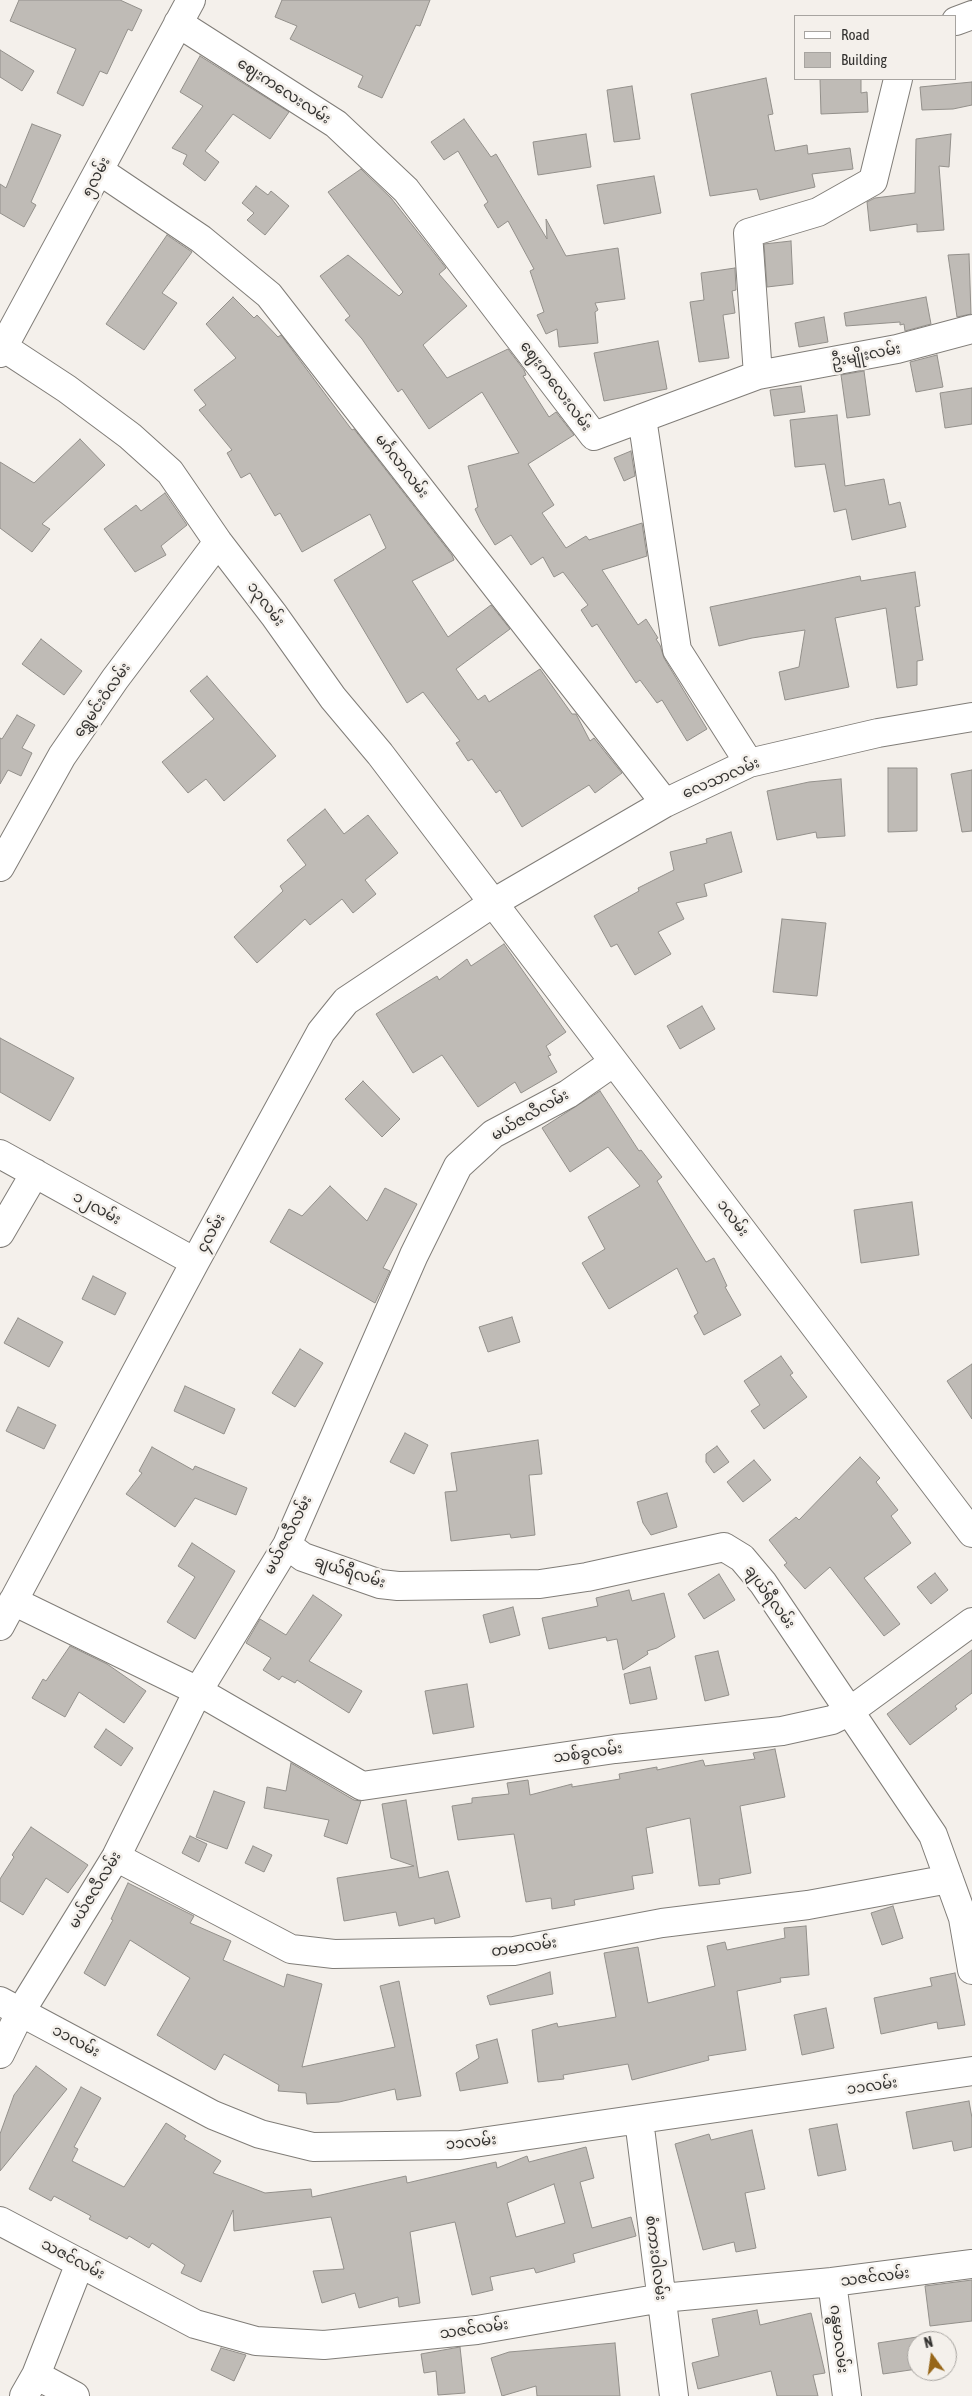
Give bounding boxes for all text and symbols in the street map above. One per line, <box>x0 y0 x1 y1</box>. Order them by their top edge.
legend <box>794 15 957 80</box>
text: Road <box>841 26 870 43</box>
text: Building <box>841 51 887 68</box>
street label: ဈေးကလေးလမ်း <box>234 54 334 128</box>
street label: ၅လမ်း <box>78 154 114 200</box>
street label: ဈေးကလေးလမ်း <box>516 337 596 435</box>
street label: ဦးမျိုးလမ်း <box>830 339 902 371</box>
street label: မင်္ဂလာလမ်း <box>371 430 433 502</box>
street label: ၁၃လမ်း <box>244 578 288 630</box>
street label: ရွှေမင်းဝံလမ်း <box>70 659 134 741</box>
street label: လေသာလမ်း <box>680 754 762 802</box>
street label: မယ်ဇလီလမ်း <box>488 1086 572 1144</box>
street label: ၁၂လမ်း <box>70 1188 124 1228</box>
street label: ၁လမ်း <box>713 1196 753 1240</box>
street label: ၄လမ်း <box>193 1210 229 1256</box>
street label: မယ်ဇလီလမ်း <box>260 1492 316 1578</box>
street label: ချယ်ရီလမ်း <box>312 1552 388 1592</box>
street label: ချယ်ရီလမ်း <box>741 1562 799 1632</box>
street label: သစ်ခွလမ်း <box>552 1739 624 1767</box>
street label: မယ်ဇလီလမ်း <box>65 1848 125 1932</box>
street label: တမာလမ်း <box>490 1933 558 1961</box>
street label: ၁၁လမ်း <box>49 2021 103 2061</box>
street label: ၁၁လမ်း <box>846 2074 898 2098</box>
street label: ၁၁လမ်း <box>445 2130 497 2154</box>
street label: စံကားဝါလမ်း <box>642 2215 670 2301</box>
street label: သဇင်လမ်း <box>38 2235 108 2283</box>
street label: သဇင်လမ်း <box>840 2264 910 2290</box>
street label: ဂန္ဓမာလမ်း <box>826 2304 852 2374</box>
street label: သဇင်လမ်း <box>439 2315 509 2343</box>
north arrow <box>907 2331 957 2381</box>
text: N <box>923 2334 935 2351</box>

